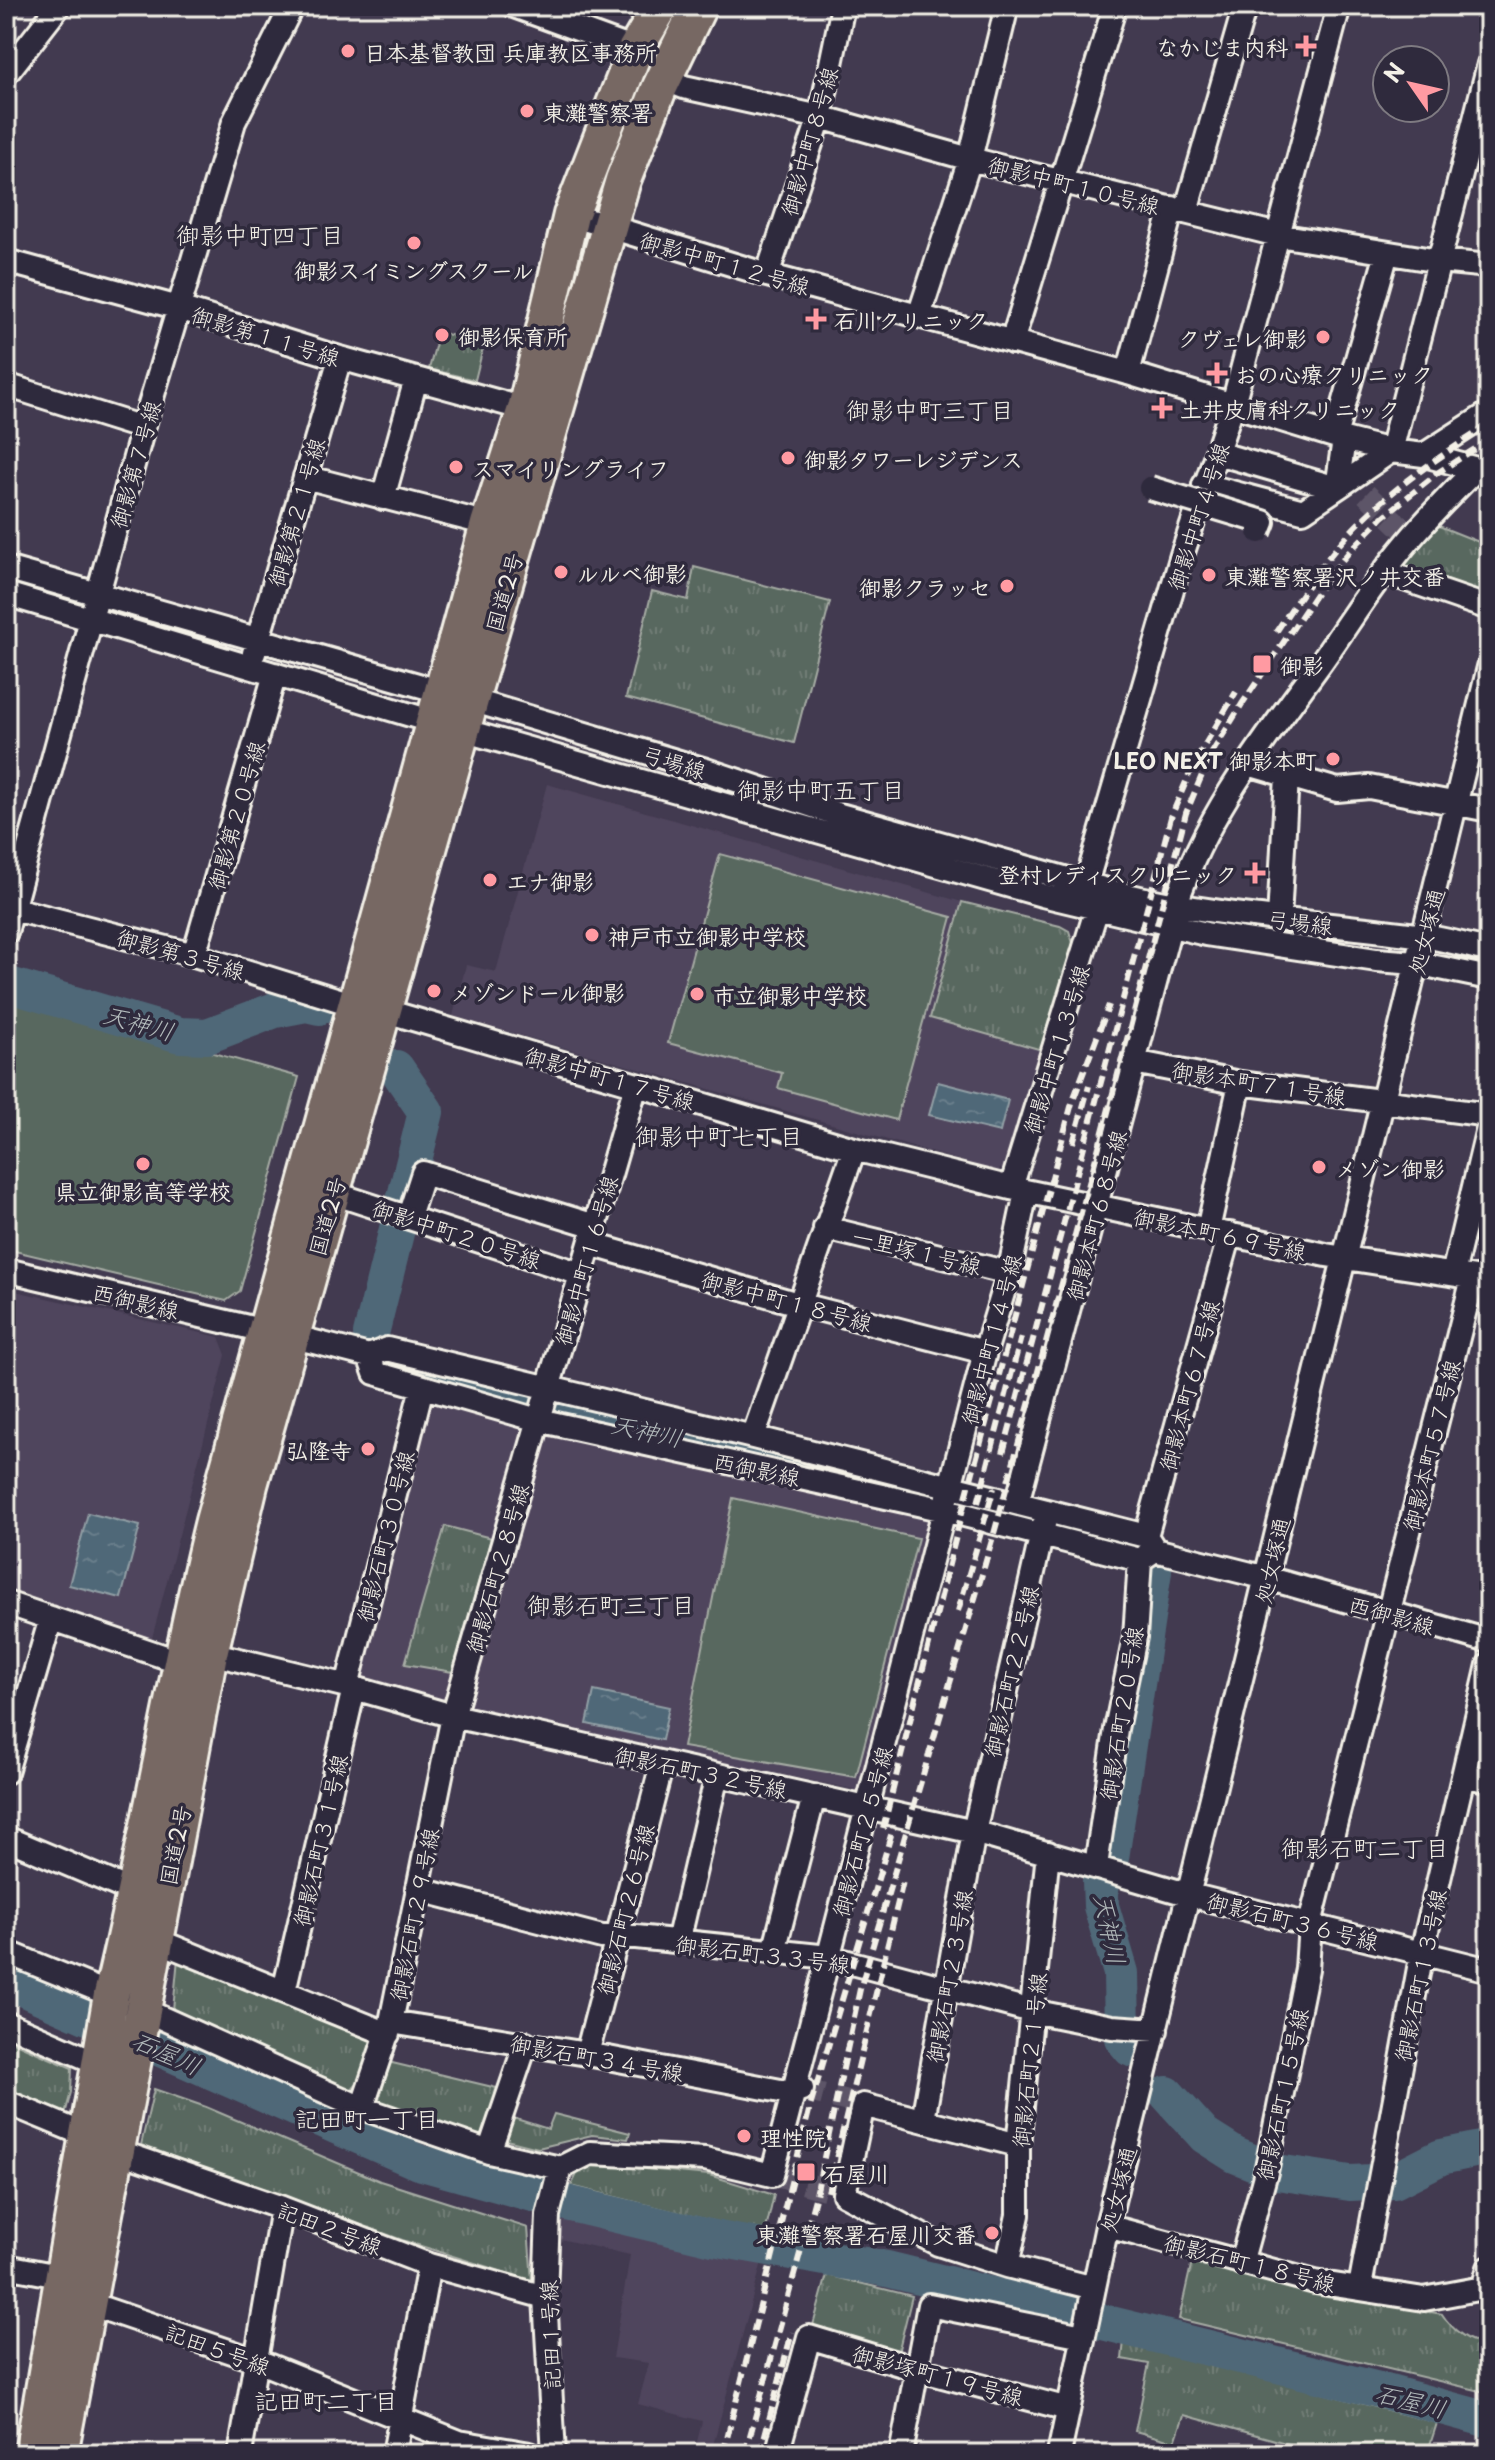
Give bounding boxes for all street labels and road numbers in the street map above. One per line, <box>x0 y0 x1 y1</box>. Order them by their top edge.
street label: 御影中町８号線 <box>771 62 845 220</box>
street label: 御影中町１０号線 <box>985 147 1163 221</box>
street label: 御影中町１２号線 <box>636 222 814 302</box>
street label: 御影第１１号線 <box>188 297 344 373</box>
street label: 御影第７号線 <box>100 396 168 532</box>
street label: 御影第２１号線 <box>258 433 332 591</box>
street label: 御影中町４号線 <box>1158 438 1236 594</box>
street label: 国道2号 <box>476 548 530 636</box>
street label: 御影第２０号線 <box>198 736 272 894</box>
street label: 弓場線 <box>638 736 710 786</box>
street label: 処女塚通 <box>1398 884 1452 978</box>
street label: 弓場線 <box>1265 901 1335 941</box>
street label: 御影第３号線 <box>113 919 249 987</box>
street label: 御影中町１３号線 <box>1013 960 1097 1138</box>
street label: 御影中町１７号線 <box>521 1037 699 1117</box>
street label: 御影本町７１号線 <box>1169 1052 1349 1112</box>
street label: 御影本町６８号線 <box>1056 1126 1134 1304</box>
street label: 御影中町１６号線 <box>545 1171 625 1349</box>
street label: 国道2号 <box>299 1172 353 1260</box>
street label: 御影中町２０号線 <box>368 1190 546 1276</box>
street label: 御影本町６９号線 <box>1130 1199 1310 1267</box>
street label: 一里塚１号線 <box>849 1218 985 1282</box>
street label: 御影中町１４号線 <box>951 1250 1029 1428</box>
street label: 御影中町１８号線 <box>698 1261 876 1339</box>
street label: 西御影線 <box>89 1274 183 1326</box>
street label: 御影本町６７号線 <box>1149 1296 1227 1474</box>
street label: 御影本町５７号線 <box>1393 1356 1467 1534</box>
street label: 西御影線 <box>711 1443 803 1493</box>
street label: 御影石町３０号線 <box>347 1447 421 1625</box>
street label: 御影石町２８号線 <box>456 1479 536 1657</box>
street label: 処女塚通 <box>1245 1513 1297 1607</box>
street label: 御影石町２２号線 <box>974 1582 1046 1760</box>
street label: 西御影線 <box>1345 1586 1439 1642</box>
street label: 御影石町２０号線 <box>1090 1623 1150 1803</box>
street label: 御影石町３２号線 <box>611 1737 791 1805</box>
street label: 御影石町２５号線 <box>822 1742 900 1920</box>
street label: 御影石町３１号線 <box>283 1751 355 1929</box>
street label: 国道2号 <box>150 1802 198 1888</box>
street label: 御影石町２６号線 <box>587 1820 661 1998</box>
street label: 御影石町２９号線 <box>380 1824 446 2004</box>
street label: 御影石町３６号線 <box>1204 1883 1382 1957</box>
street label: 御影石町１３号線 <box>1385 1885 1453 2065</box>
street label: 御影石町２３号線 <box>916 1886 980 2066</box>
street label: 御影石町３３号線 <box>674 1926 852 1980</box>
street label: 御影石町２１号線 <box>1002 1971 1054 2149</box>
street label: 御影石町１５号線 <box>1247 2004 1315 2184</box>
street label: 御影石町３４号線 <box>507 2025 687 2089</box>
street label: 処女塚通 <box>1090 2142 1144 2236</box>
street label: 記田２号線 <box>273 2192 387 2262</box>
street label: 御影石町１８号線 <box>1161 2225 1339 2299</box>
street label: 記田１号線 <box>531 2279 567 2391</box>
street label: 記田５号線 <box>161 2314 275 2382</box>
street label: 御影塚町１９号線 <box>849 2335 1027 2413</box>

